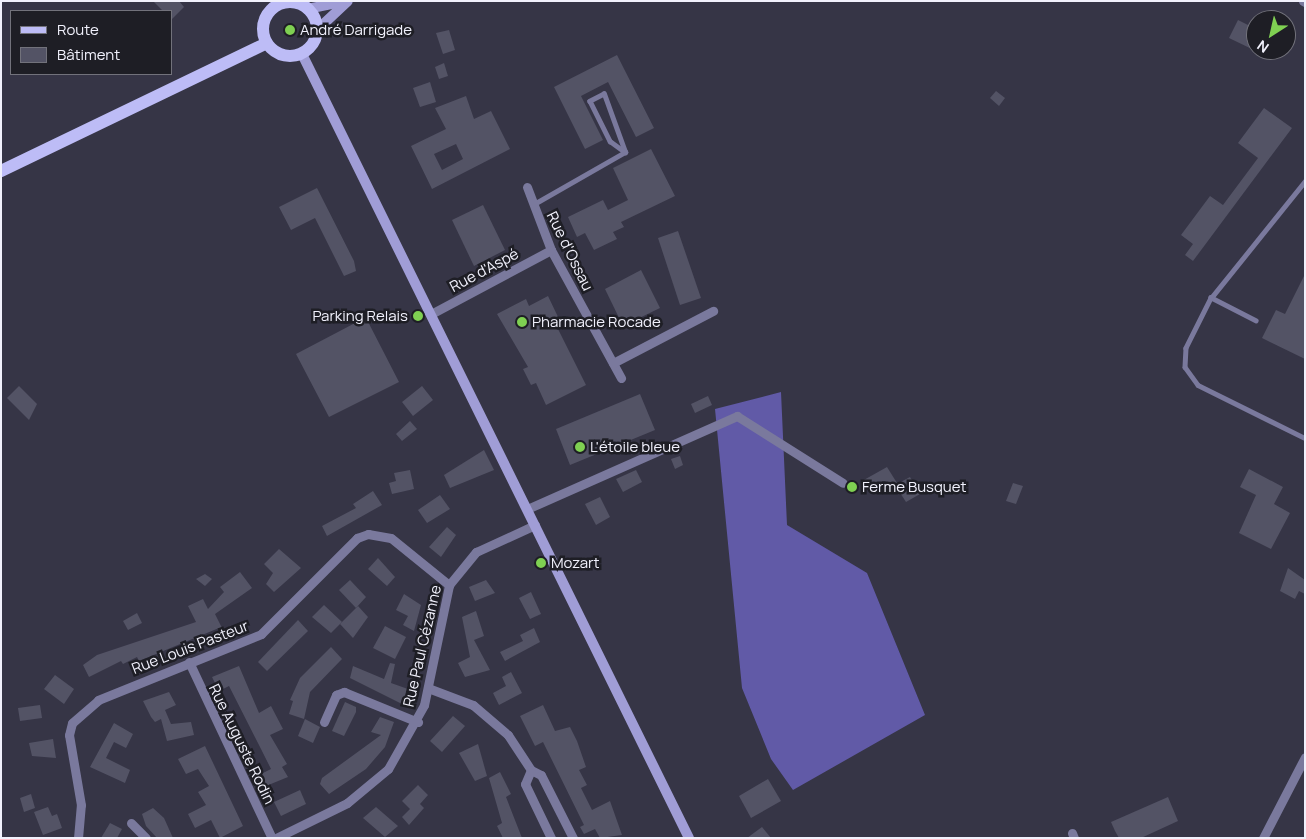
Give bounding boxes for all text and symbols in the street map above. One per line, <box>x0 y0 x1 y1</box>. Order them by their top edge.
legend <box>10 10 172 75</box>
north arrow <box>1246 10 1296 60</box>
text: Route <box>57 19 99 40</box>
place label: André Darrigade <box>300 21 412 39</box>
marker: André Darrigade <box>284 24 296 36</box>
text: N <box>1253 36 1272 58</box>
text: Bâtiment <box>57 44 120 65</box>
street label: Rue d'Ossau <box>543 208 597 294</box>
street label: Rue d'Aspé <box>446 244 522 296</box>
place label: Parking Relais <box>312 307 408 325</box>
marker: Parking Relais <box>412 310 424 322</box>
place label: Pharmacie Rocade <box>532 313 661 331</box>
marker: Pharmacie Rocade <box>516 316 528 328</box>
place label: L'étoile bleue <box>590 438 680 456</box>
marker: L'étoile bleue <box>574 441 586 453</box>
place label: Ferme Busquet <box>862 478 966 496</box>
marker: Ferme Busquet <box>846 481 858 493</box>
place label: Mozart <box>551 554 599 572</box>
marker: Mozart <box>535 557 547 569</box>
street label: Rue Paul Cézanne <box>399 583 445 709</box>
street label: Rue Louis Pasteur <box>129 616 251 678</box>
street label: Rue Auguste Rodin <box>205 681 279 807</box>

